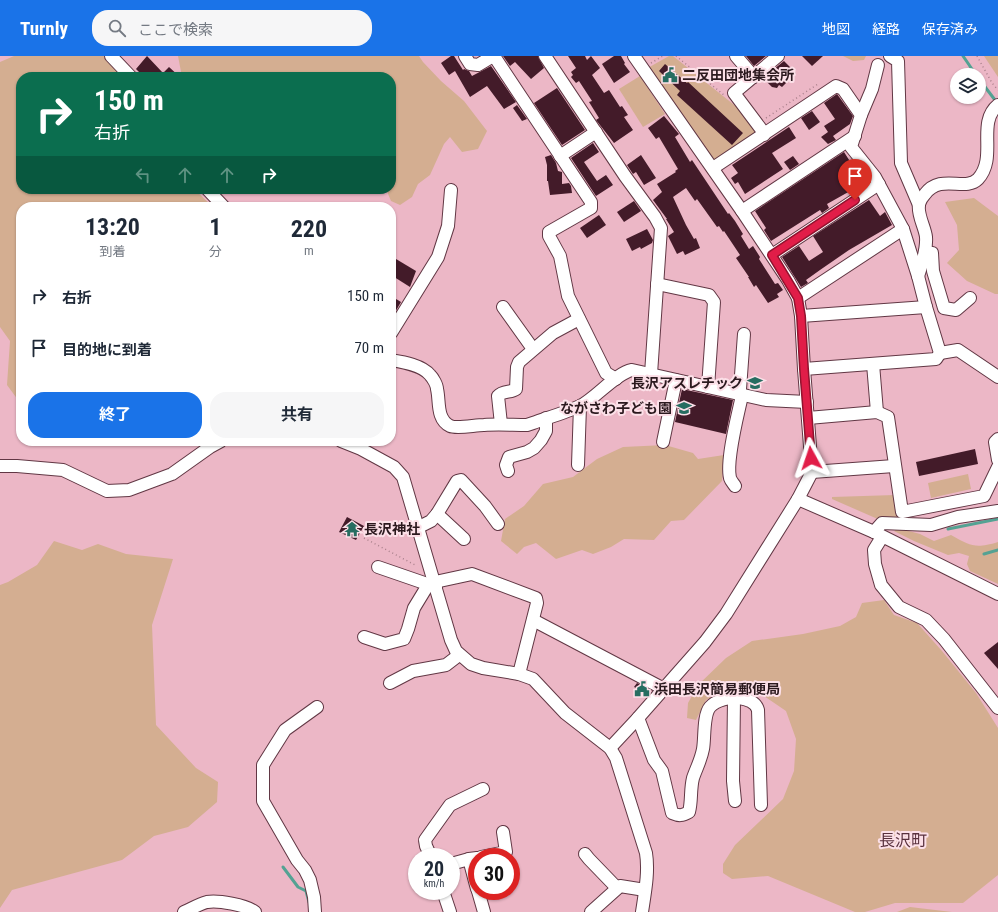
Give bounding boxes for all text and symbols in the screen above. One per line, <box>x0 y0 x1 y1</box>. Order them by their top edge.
search box <box>92 10 372 46</box>
text: Turnly <box>20 17 68 40</box>
icon: search <box>106 17 128 39</box>
text: ここで検索 <box>138 21 213 39</box>
text: 地図 <box>822 21 850 37</box>
text: 経路 <box>872 21 900 37</box>
text: 保存済み <box>922 21 978 37</box>
public building icon: 二反田団地集会所 <box>661 66 679 84</box>
place label: 二反田団地集会所 <box>682 67 794 83</box>
map controls <box>950 68 986 104</box>
button: layers <box>950 68 986 104</box>
text: 150 m <box>94 84 164 117</box>
icon: right <box>28 88 80 140</box>
text: 右折 <box>94 122 130 143</box>
pin <box>838 159 872 200</box>
icon: left <box>132 164 154 186</box>
icon: ahead <box>174 164 196 186</box>
icon: ahead <box>216 164 238 186</box>
icon: right <box>258 164 280 186</box>
icon: arrive <box>844 165 866 187</box>
text: 13:20 <box>85 213 140 241</box>
text: 1 <box>209 213 221 241</box>
text: 220 <box>291 215 327 243</box>
text: m <box>304 243 314 258</box>
text: 到着 <box>99 244 125 259</box>
text: 分 <box>209 244 222 259</box>
icon: right <box>28 285 50 307</box>
text: 150 m <box>347 287 384 305</box>
text: 右折 <box>62 289 92 307</box>
icon: arrive <box>28 337 50 359</box>
text: 70 m <box>354 339 384 357</box>
text: 目的地に到着 <box>62 341 152 359</box>
school or university icon: 長沢アスレチック <box>746 374 764 392</box>
place label: 長沢アスレチック <box>631 375 743 391</box>
button: 終了 <box>28 392 202 438</box>
button: 共有 <box>210 392 384 438</box>
school or university icon: ながさわ子ども園 <box>675 399 693 417</box>
place label: ながさわ子ども園 <box>560 400 672 416</box>
position arrow <box>790 437 832 479</box>
temple icon: 長沢神社 <box>343 520 361 538</box>
place label: 長沢神社 <box>364 521 420 537</box>
public building icon: 浜田長沢簡易郵便局 <box>633 680 651 698</box>
place label: 浜田長沢簡易郵便局 <box>654 681 780 697</box>
district label: 長沢町 <box>879 831 927 850</box>
speed limit sign: 30 <box>468 848 520 900</box>
text: 20 <box>424 857 444 881</box>
text: km/h <box>424 878 444 889</box>

